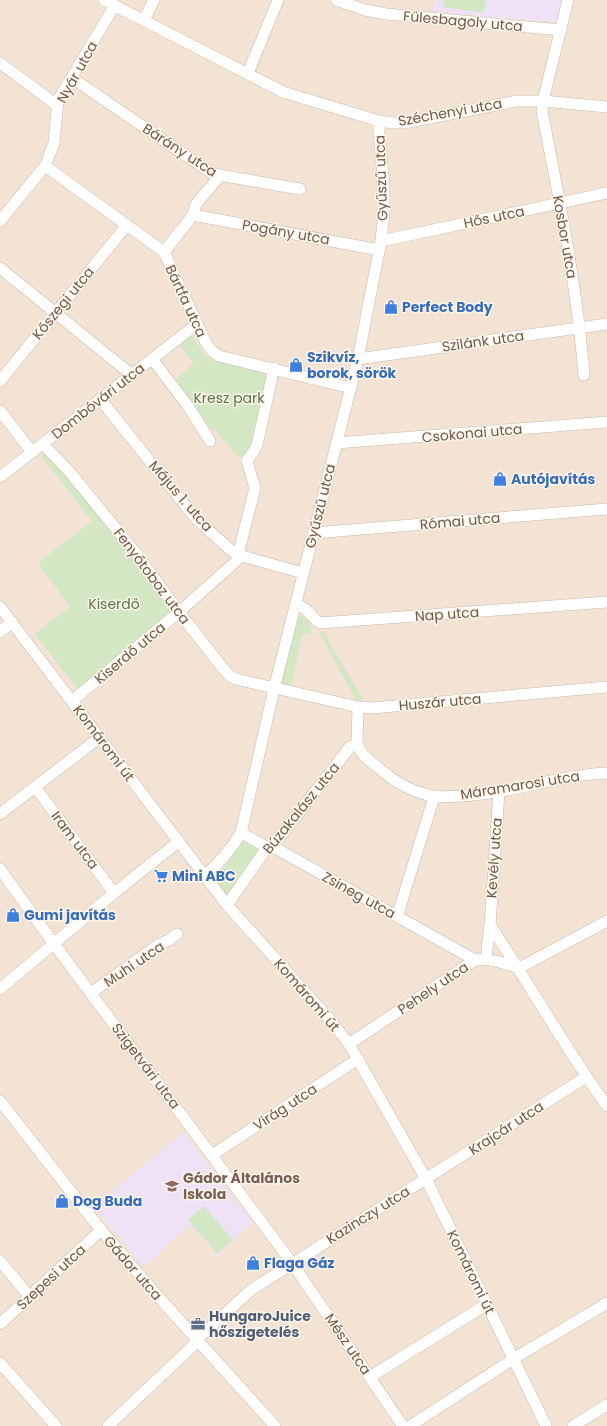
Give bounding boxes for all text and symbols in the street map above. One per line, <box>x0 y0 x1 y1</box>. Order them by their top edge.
street label: Fülesbagoly utca <box>402 6 524 36</box>
street label: Nyár utca <box>52 37 102 107</box>
street label: Széchenyi utca <box>396 93 504 131</box>
street label: Bárány utca <box>139 118 221 182</box>
street label: Gyűszű utca <box>370 135 392 221</box>
street label: Kosbor utca <box>548 194 582 280</box>
street label: Hős utca <box>462 201 526 233</box>
street label: Pogány utca <box>241 214 331 250</box>
street label: Bártfa utca <box>160 261 212 341</box>
street label: Kőszegi utca <box>27 262 99 344</box>
place label: Perfect Body <box>402 297 493 317</box>
shop icon: Perfect Body <box>383 299 399 315</box>
street label: Szilánk utca <box>441 325 525 357</box>
place label: Szikvíz, borok, sörök <box>307 347 397 383</box>
shop icon: Szikvíz, borok, sörök <box>288 357 304 373</box>
street label: Dombóvári utca <box>47 358 149 444</box>
park label: Kresz park <box>193 388 265 408</box>
street label: Csokonai utca <box>421 419 523 447</box>
street label: Május 1. utca <box>145 456 217 536</box>
street label: Gyűszű utca <box>300 462 340 550</box>
place label: Autójavítás <box>511 469 595 489</box>
shop icon: Autójavítás <box>492 471 508 487</box>
street label: Római utca <box>419 508 501 534</box>
street label: Fenyőtoboz utca <box>109 524 195 628</box>
park label: Kiserdő <box>88 594 140 614</box>
street label: Nap utca <box>414 602 480 626</box>
street label: Kiserdő utca <box>90 617 170 689</box>
street label: Huszár utca <box>398 688 482 716</box>
street label: Komáromi út <box>69 701 139 785</box>
street label: Búzakalász utca <box>258 758 344 858</box>
street label: Máramarosi utca <box>459 766 581 804</box>
street label: Iram utca <box>46 807 104 873</box>
street label: Kevély utca <box>481 817 507 899</box>
place label: Mini ABC <box>172 866 236 886</box>
street label: Zsineg utca <box>319 867 399 923</box>
supermarket icon: Mini ABC <box>153 868 169 884</box>
place label: Gumi javítás <box>24 905 116 925</box>
shop icon: Gumi javítás <box>5 907 21 923</box>
street label: Muhi utca <box>100 936 168 992</box>
street label: Komáromi út <box>270 954 344 1036</box>
street label: Pehely utca <box>394 957 472 1019</box>
street label: Szigetvári utca <box>107 1019 185 1113</box>
street label: Virág utca <box>249 1079 321 1135</box>
street label: Krajcár utca <box>465 1096 547 1160</box>
place label: Gádor Általános Iskola <box>183 1168 300 1204</box>
school or university icon: Gádor Általános Iskola <box>164 1178 180 1194</box>
street label: Kazinczy utca <box>322 1181 414 1249</box>
place label: Dog Buda <box>73 1191 142 1211</box>
shop icon: Dog Buda <box>54 1193 70 1209</box>
street label: Komáromi út <box>442 1227 500 1317</box>
street label: Gádor utca <box>99 1231 167 1305</box>
street label: Szepesi utca <box>12 1240 90 1314</box>
place label: Flaga Gáz <box>264 1253 334 1273</box>
shop icon: Flaga Gáz <box>245 1255 261 1271</box>
place label: HungaroJuice hőszigetelés <box>209 1306 311 1342</box>
street label: Mész utca <box>320 1309 376 1379</box>
office icon: HungaroJuice hőszigetelés <box>190 1316 206 1332</box>

